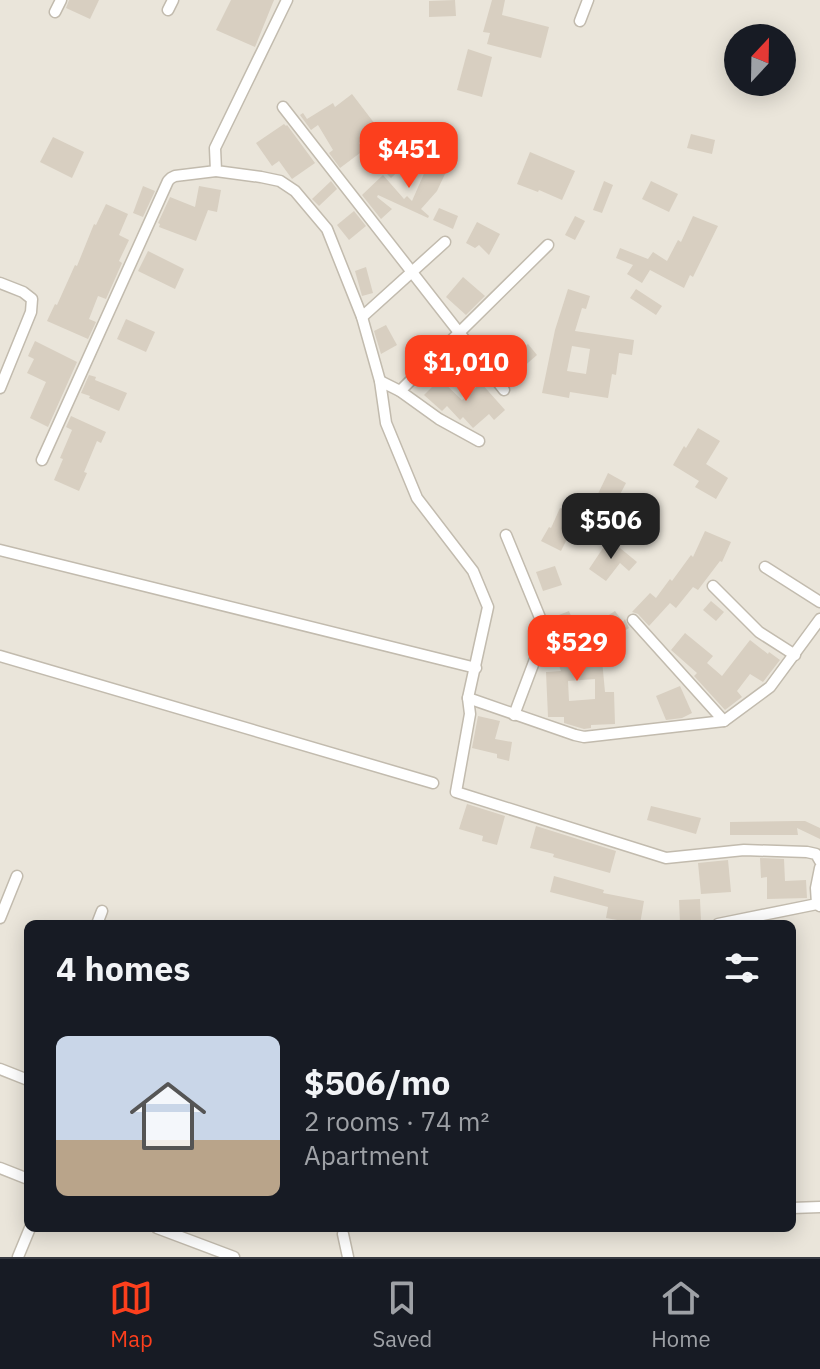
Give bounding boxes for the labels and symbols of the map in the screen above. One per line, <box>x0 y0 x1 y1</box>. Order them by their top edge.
north arrow <box>724 24 796 96</box>
pin: $451 <box>362 122 456 190</box>
pin: $1,010 <box>401 335 531 403</box>
pin: $506 <box>564 493 658 561</box>
pin: $529 <box>530 615 624 683</box>

